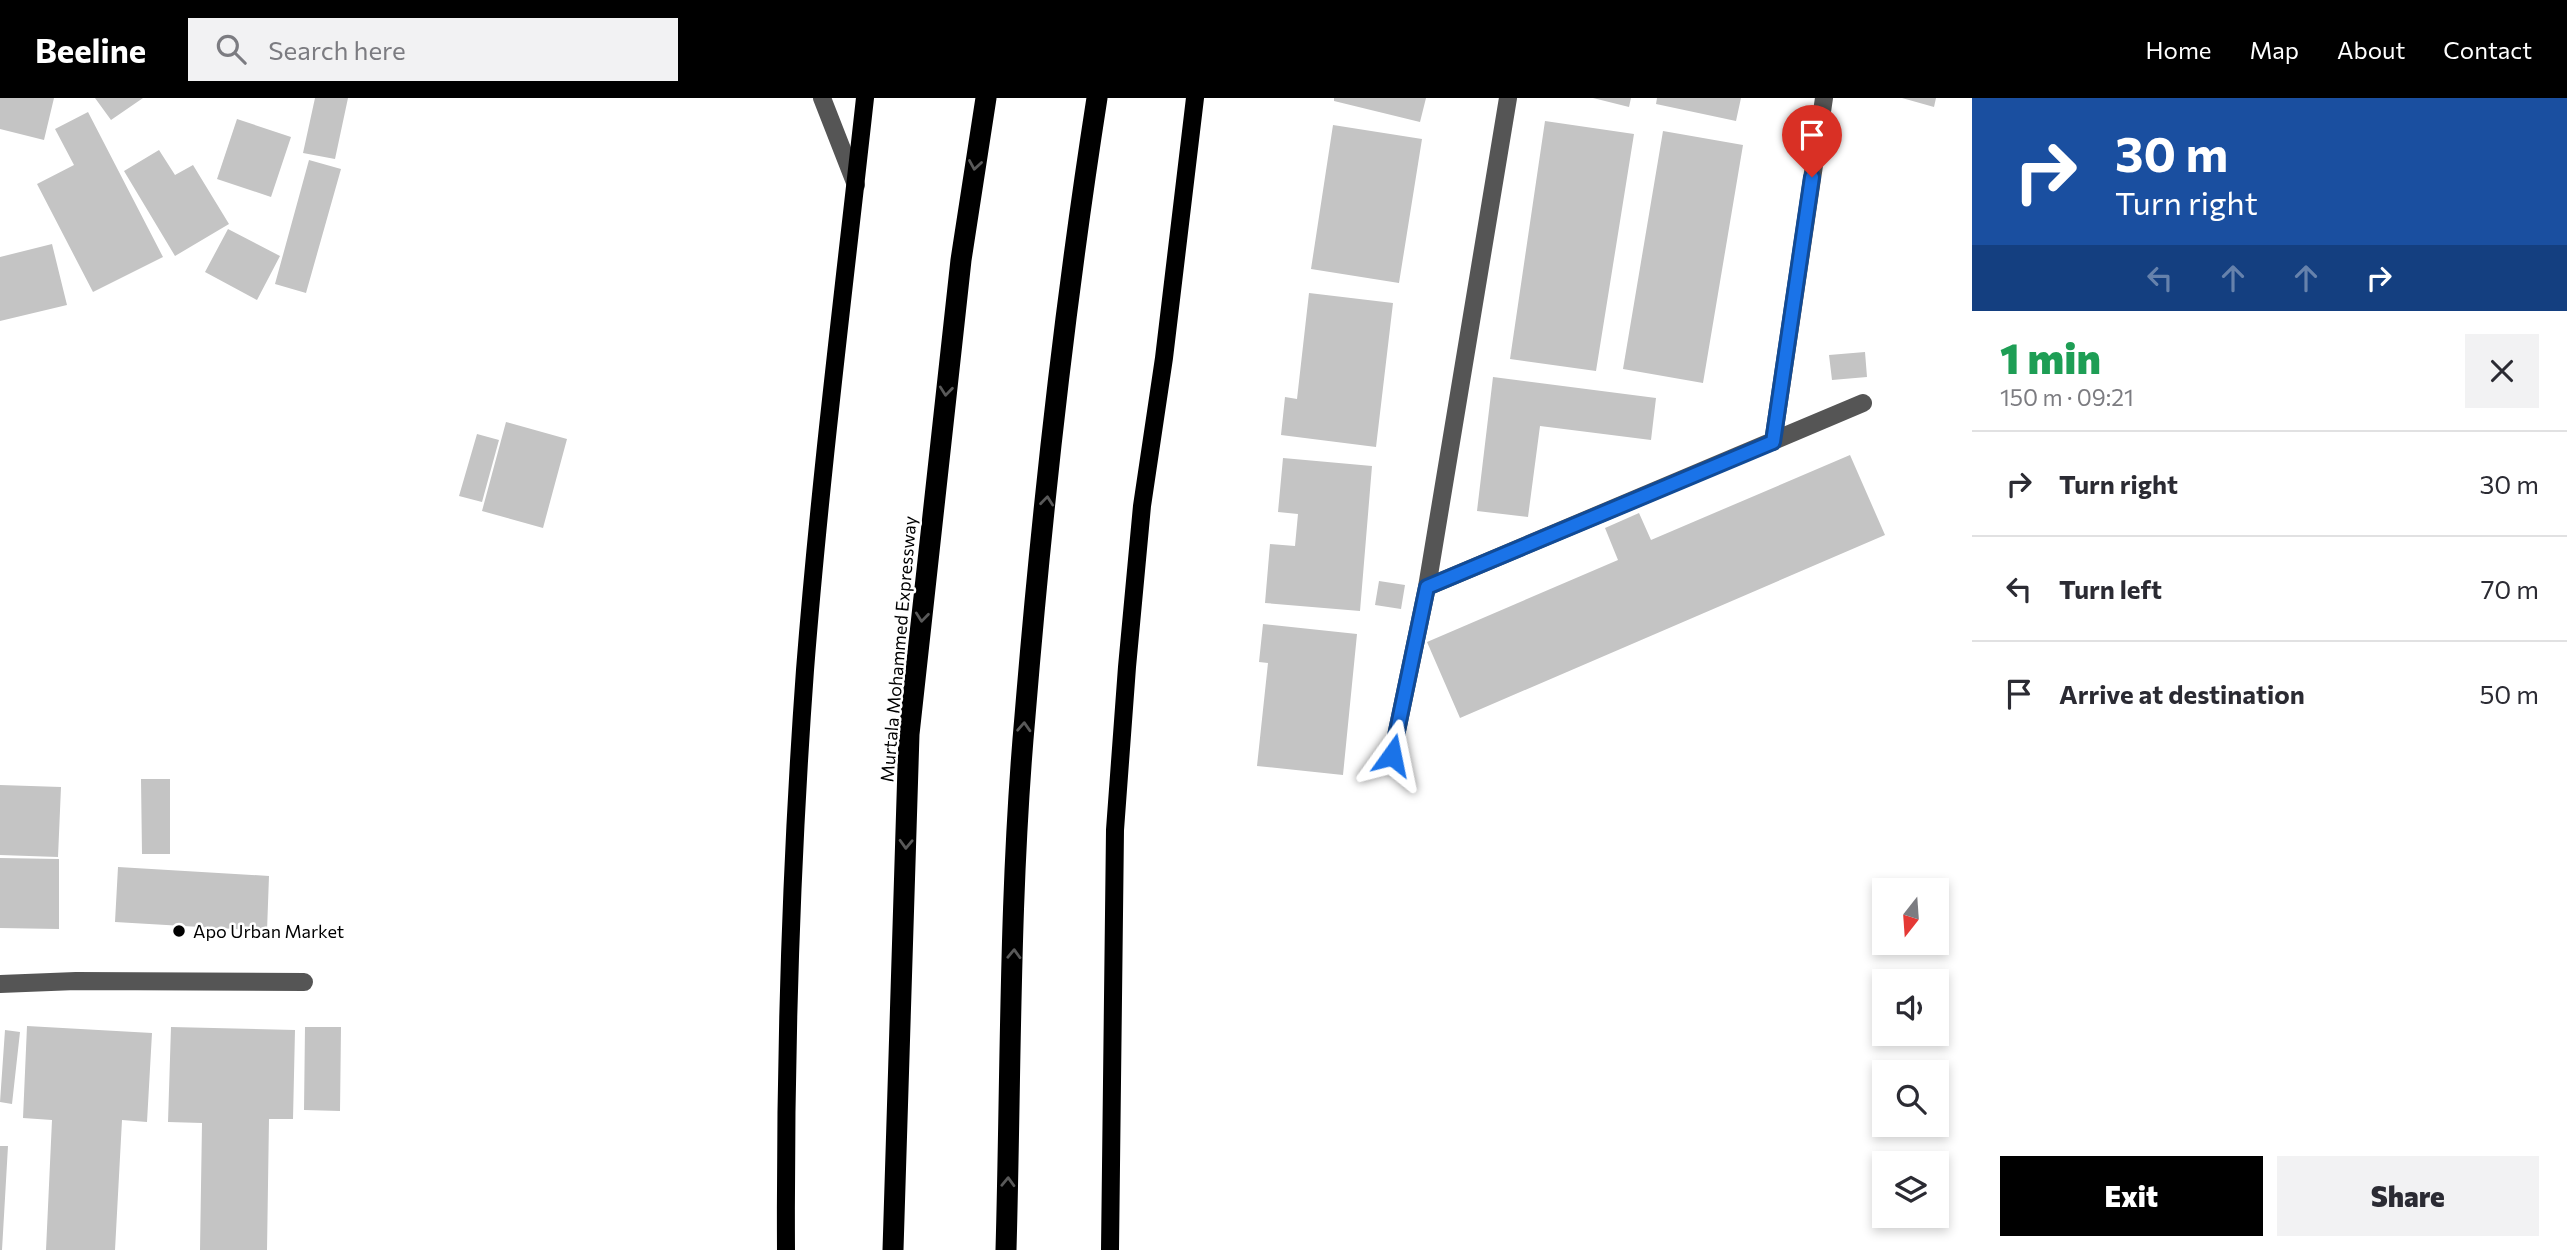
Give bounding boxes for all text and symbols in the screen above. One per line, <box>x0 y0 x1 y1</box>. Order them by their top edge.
search box <box>188 18 678 81</box>
text: Beeline <box>35 29 146 70</box>
icon: search <box>212 30 250 68</box>
text: Search here <box>268 34 406 65</box>
text: Home <box>2146 35 2212 64</box>
text: Map <box>2250 35 2299 64</box>
text: About <box>2337 35 2405 64</box>
text: Contact <box>2443 35 2532 64</box>
pin <box>1782 105 1842 177</box>
icon: arrive <box>1793 116 1831 154</box>
text: 30 m <box>2115 122 2228 182</box>
icon: right <box>2000 126 2091 217</box>
one-way arrow <box>968 160 983 171</box>
text: Turn right <box>2115 182 2258 222</box>
icon: left <box>2141 259 2179 297</box>
icon: ahead <box>2214 259 2252 297</box>
icon: ahead <box>2287 259 2325 297</box>
icon: right <box>2360 259 2398 297</box>
text: 1 min <box>2000 331 2101 383</box>
button: close <box>2465 334 2539 408</box>
text: 150 m · 09:21 <box>2000 383 2134 411</box>
one-way arrow <box>939 385 954 397</box>
icon: right <box>2000 465 2038 503</box>
text: Turn right <box>2059 468 2178 499</box>
text: 30 m <box>2480 468 2539 499</box>
one-way arrow <box>1039 495 1054 506</box>
street label: Murtala Mohammed Expressway <box>875 515 921 783</box>
icon: left <box>2000 570 2038 608</box>
text: Turn left <box>2059 573 2162 604</box>
text: 70 m <box>2481 573 2539 604</box>
one-way arrow <box>915 612 930 623</box>
icon: arrive <box>2000 675 2038 713</box>
text: Arrive at destination <box>2059 678 2305 709</box>
text: 50 m <box>2479 678 2539 709</box>
position arrow <box>1355 718 1429 792</box>
one-way arrow <box>1016 721 1031 732</box>
one-way arrow <box>898 839 913 850</box>
north arrow <box>1872 878 1950 956</box>
map controls <box>1872 878 1949 1228</box>
place label: Apo Urban Market <box>193 920 344 942</box>
marker: Apo Urban Market <box>171 923 187 939</box>
one-way arrow <box>1007 949 1022 960</box>
button: sound <box>1872 969 1949 1046</box>
button: search <box>1872 1060 1949 1137</box>
button: layers <box>1872 1151 1949 1228</box>
button: Exit <box>2000 1156 2263 1236</box>
button: Share <box>2277 1156 2539 1236</box>
one-way arrow <box>1000 1176 1016 1187</box>

